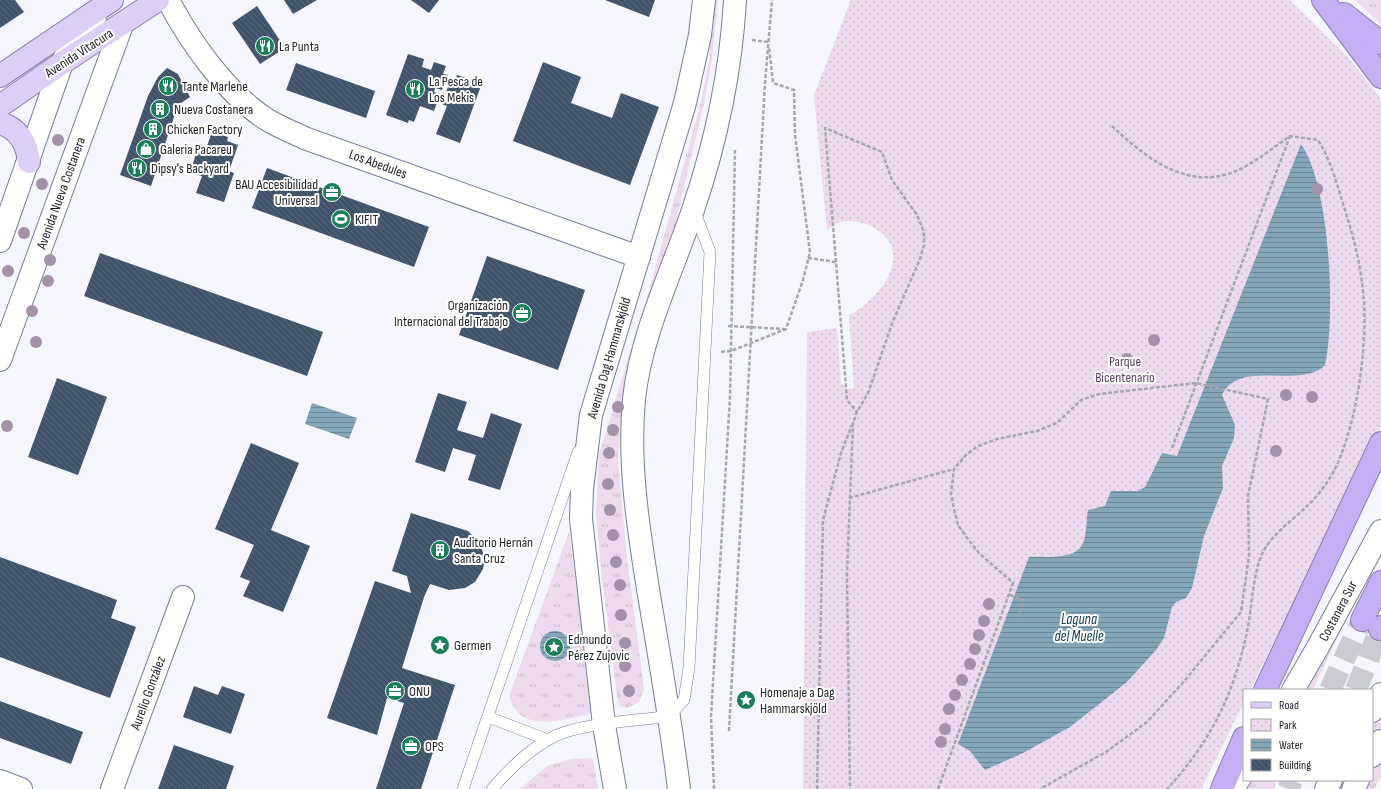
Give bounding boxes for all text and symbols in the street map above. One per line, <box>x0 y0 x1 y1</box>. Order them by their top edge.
street label: Avenida Vitacura <box>41 25 116 82</box>
restaurant icon: La Punta <box>254 35 276 57</box>
place label: La Punta <box>279 38 319 55</box>
place label: La Pesca de Los Mekis <box>429 73 483 106</box>
restaurant icon: Tante Marlene <box>157 75 179 97</box>
place label: Tante Marlene <box>182 78 248 95</box>
restaurant icon: La Pesca de Los Mekis <box>404 78 426 100</box>
building icon: Nueva Costanera <box>149 98 171 120</box>
place label: Nueva Costanera <box>174 101 253 118</box>
building icon: Chicken Factory <box>142 118 164 140</box>
place label: Chicken Factory <box>167 121 243 138</box>
street label: Avenida Nueva Costanera <box>32 135 89 252</box>
shop icon: Galeria Pacareu <box>135 138 157 160</box>
place label: Galeria Pacareu <box>160 141 232 158</box>
street label: Los Abedules <box>347 146 409 182</box>
restaurant icon: Dipsy's Backyard <box>126 157 148 179</box>
place label: Dipsy's Backyard <box>151 160 229 177</box>
place label: BAU Accesibilidad Universal <box>235 176 318 209</box>
office icon: BAU Accesibilidad Universal <box>321 181 343 203</box>
sports icon: KIFIT <box>330 208 352 230</box>
place label: KIFIT <box>355 211 378 228</box>
street label: Avenida Dag Hammarskjöld <box>583 295 635 422</box>
place label: Organización Internacional del Trabajo <box>394 297 508 330</box>
office icon: Organización Internacional del Trabajo <box>511 302 533 324</box>
park label: Parque Bicentenario <box>1095 353 1155 386</box>
place label: Auditorio Hernán Santa Cruz <box>453 534 533 567</box>
building icon: Auditorio Hernán Santa Cruz <box>429 539 451 561</box>
street label: Costanera Sur <box>1315 578 1361 644</box>
water label: Laguna del Muelle <box>1054 610 1104 646</box>
place label: Edmundo Pérez Zujovic <box>568 631 630 664</box>
place icon: Germen <box>429 634 451 656</box>
place icon: Edmundo Pérez Zujovic <box>543 636 565 658</box>
place label: Germen <box>454 637 491 654</box>
street label: Aurelio González <box>126 654 169 733</box>
office icon: ONU <box>384 680 406 702</box>
place label: ONU <box>409 683 430 700</box>
place label: Homenaje a Dag Hammarskjöld <box>760 684 835 717</box>
place icon: Homenaje a Dag Hammarskjöld <box>735 689 757 711</box>
legend <box>1243 689 1373 781</box>
text: Road <box>1279 698 1299 713</box>
text: Park <box>1279 718 1297 733</box>
office icon: OPS <box>400 735 422 757</box>
place label: OPS <box>425 738 444 755</box>
text: Water <box>1279 738 1303 753</box>
text: Building <box>1279 758 1311 773</box>

